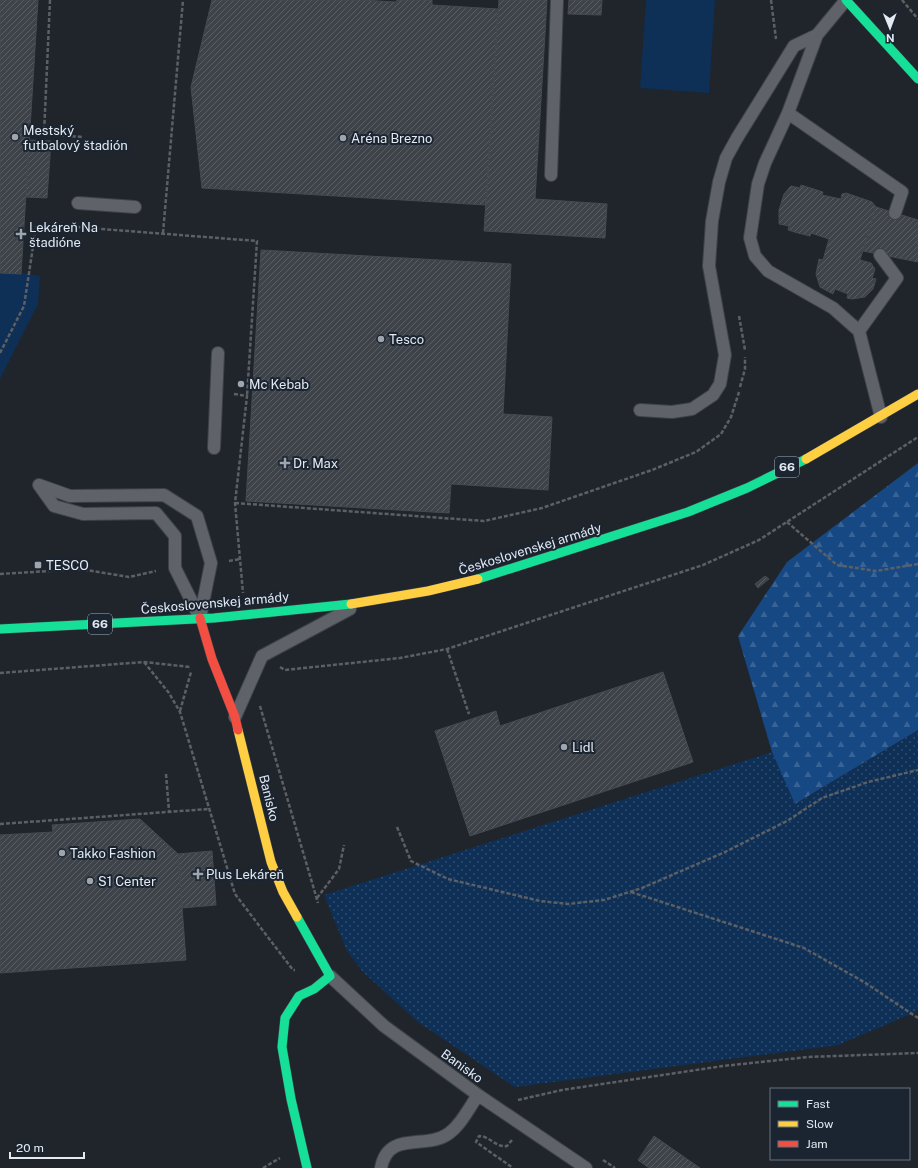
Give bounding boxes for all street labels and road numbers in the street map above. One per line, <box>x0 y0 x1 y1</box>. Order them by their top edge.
road number: 66 <box>775 457 799 477</box>
street label: Československej armády <box>457 520 603 578</box>
street label: Československej armády <box>140 589 290 617</box>
road number: 66 <box>88 614 112 634</box>
street label: Banisko <box>256 773 282 823</box>
street label: Banisko <box>438 1046 486 1086</box>

